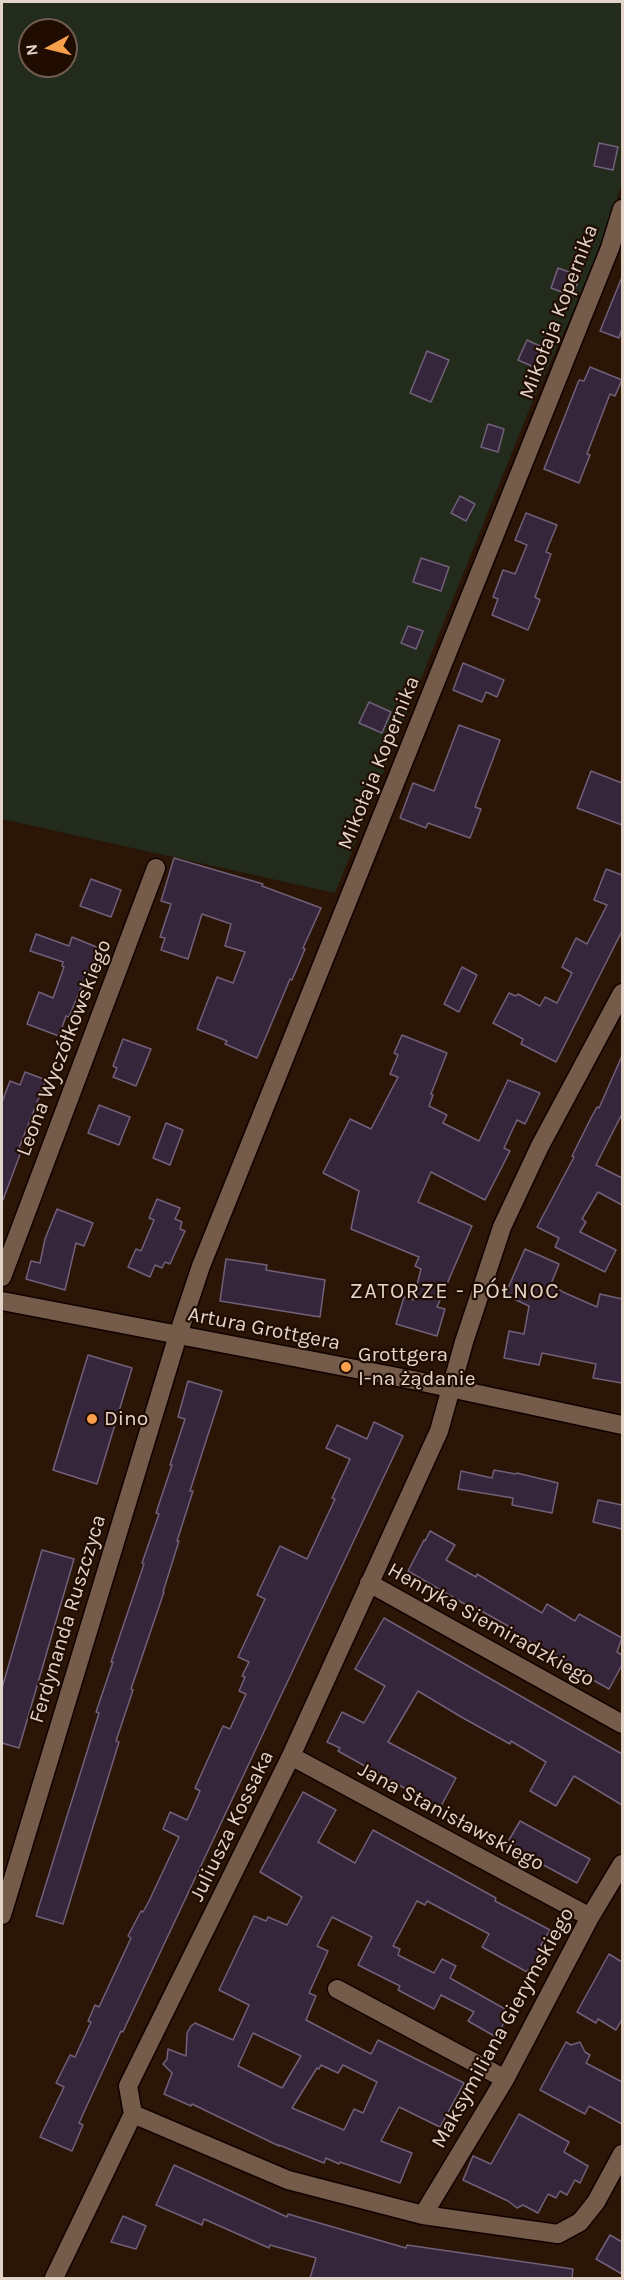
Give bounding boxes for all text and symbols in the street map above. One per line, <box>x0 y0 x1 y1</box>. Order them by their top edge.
north arrow <box>18 18 78 78</box>
text: N <box>21 43 42 57</box>
street label: Mikołaja Kopernika <box>514 221 604 403</box>
street label: Mikołaja Kopernika <box>333 672 425 854</box>
street label: Leona Wyczółkowskiego <box>11 936 117 1160</box>
district label: ZATORZE - PÓŁNOC <box>350 1279 560 1305</box>
street label: Artura Grottgera <box>186 1302 342 1356</box>
place label: Grottgera I-na żądanie <box>358 1342 476 1392</box>
marker: Grottgera I-na żądanie <box>339 1360 353 1374</box>
place label: Dino <box>104 1406 148 1432</box>
marker: Dino <box>85 1412 99 1426</box>
street label: Ferdynanda Ruszczyca <box>24 1512 112 1726</box>
street label: Henryka Siemiradzkiego <box>383 1558 599 1692</box>
street label: Juliusza Kossaka <box>185 1746 279 1906</box>
street label: Jana Stanisławskiego <box>354 1757 548 1877</box>
street label: Maksymiliana Gierymskiego <box>426 1903 580 2153</box>

